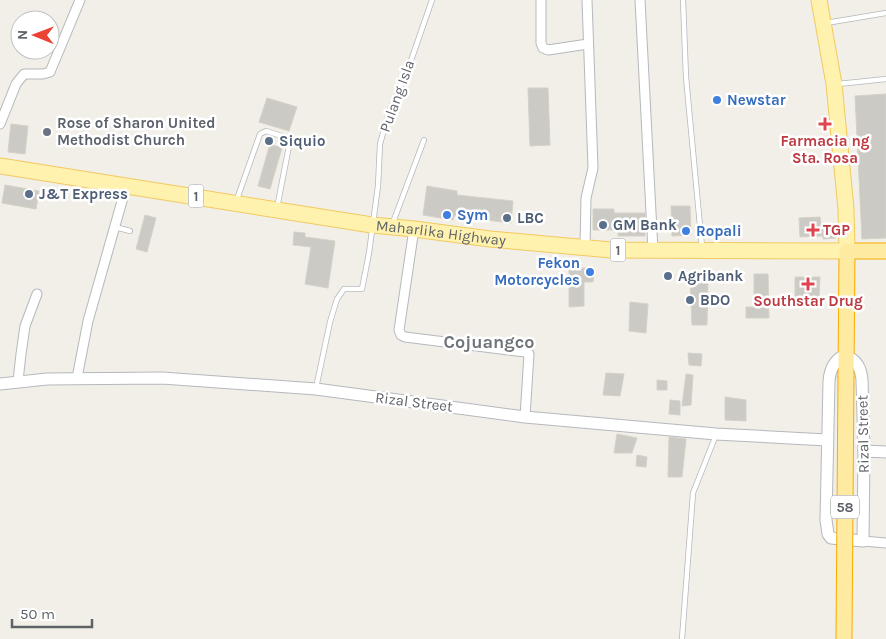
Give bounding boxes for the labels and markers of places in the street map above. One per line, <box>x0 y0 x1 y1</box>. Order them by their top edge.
place label: Newstar <box>727 91 786 109</box>
marker: Newstar <box>711 94 723 106</box>
place label: Rose of Sharon United Methodist Church <box>57 114 216 149</box>
marker: Farmacia ng Sta. Rosa <box>819 118 831 130</box>
marker: Rose of Sharon United Methodist Church <box>41 126 53 138</box>
place label: Siquio <box>279 132 325 150</box>
place label: Farmacia ng Sta. Rosa <box>780 132 870 167</box>
marker: Siquio <box>263 135 275 147</box>
place label: J&T Express <box>39 185 128 203</box>
marker: J&T Express <box>23 188 35 200</box>
place label: Sym <box>457 206 488 224</box>
marker: Sym <box>441 209 453 221</box>
place label: LBC <box>517 209 544 227</box>
marker: LBC <box>501 212 513 224</box>
place label: GM Bank <box>613 216 677 234</box>
marker: GM Bank <box>597 219 609 231</box>
place label: TGP <box>823 221 850 239</box>
place label: Ropali <box>696 222 742 240</box>
marker: TGP <box>807 224 819 236</box>
marker: Ropali <box>680 225 692 237</box>
place label: Fekon Motorcycles <box>494 254 580 289</box>
marker: Fekon Motorcycles <box>584 266 596 278</box>
place label: Agribank <box>678 267 743 285</box>
marker: Agribank <box>662 270 674 282</box>
marker: Southstar Drug <box>802 278 814 290</box>
place label: BDO <box>700 291 730 309</box>
place label: Southstar Drug <box>753 292 863 310</box>
marker: BDO <box>684 294 696 306</box>

